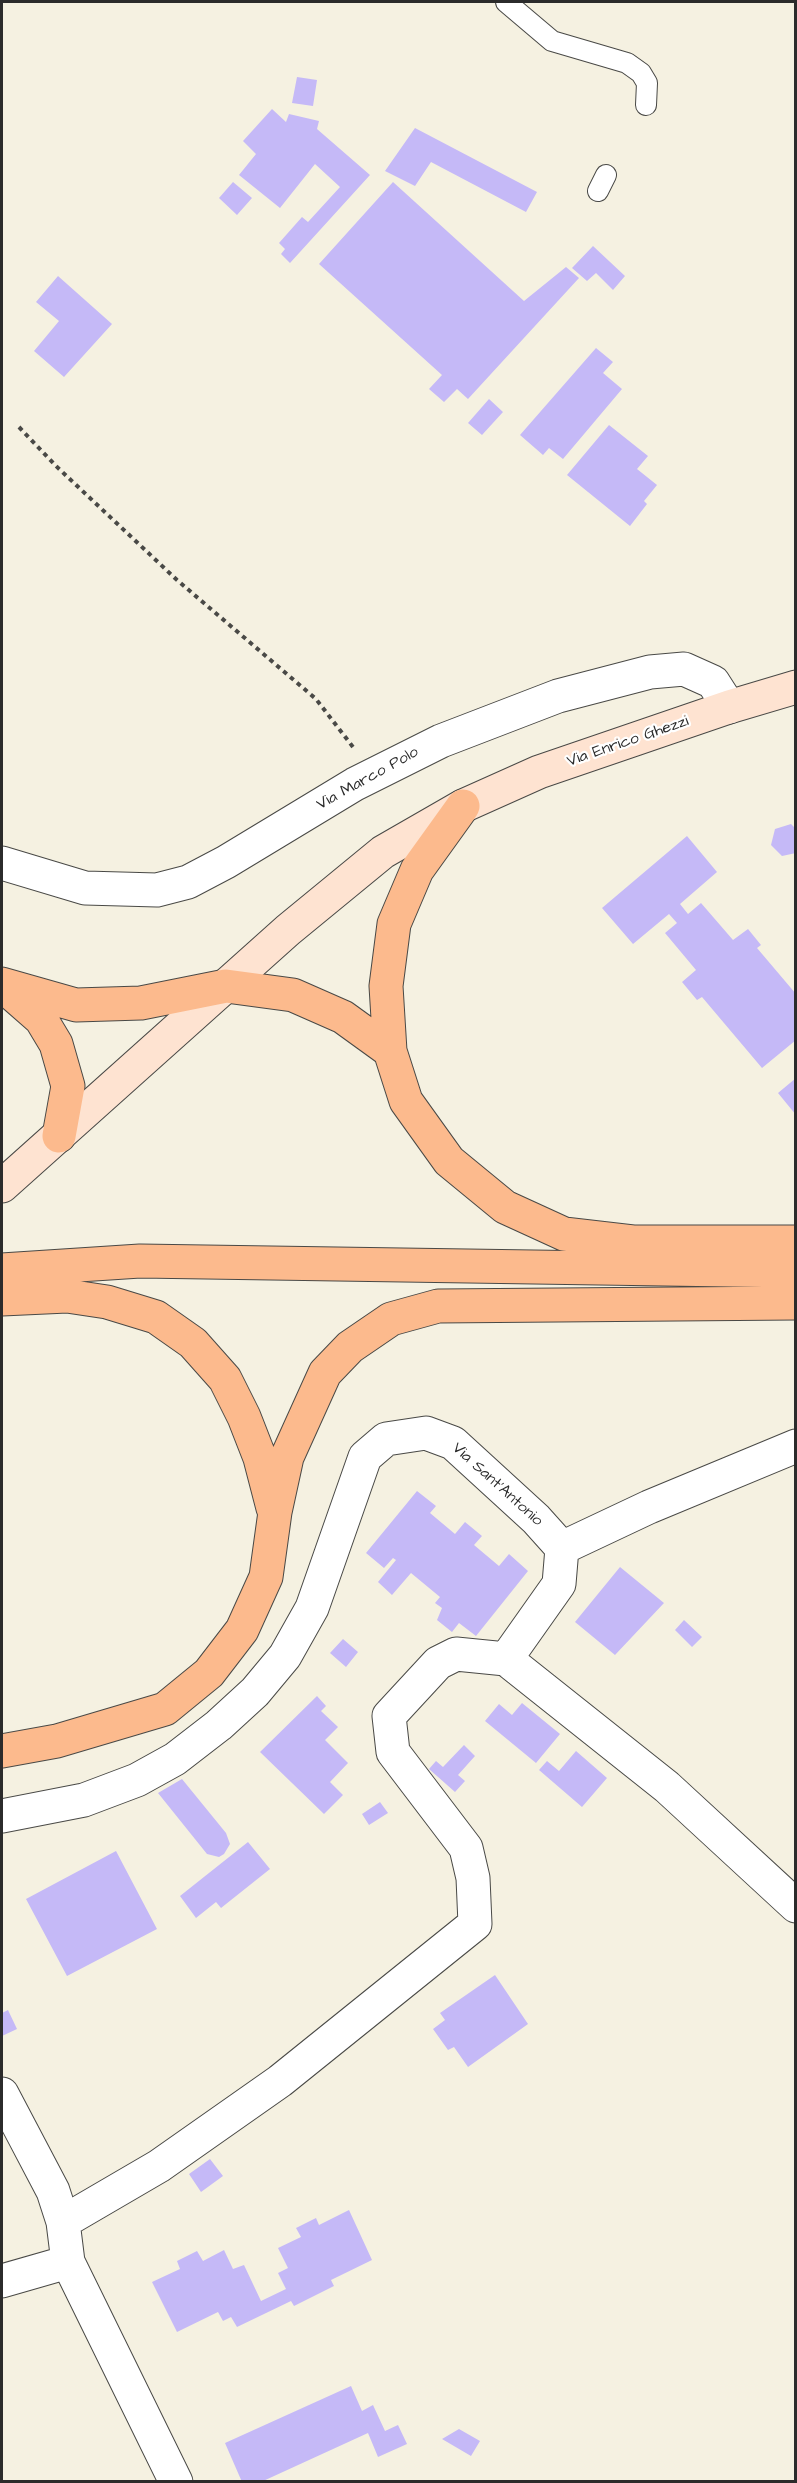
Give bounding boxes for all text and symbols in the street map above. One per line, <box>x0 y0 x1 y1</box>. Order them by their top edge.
street label: Via Enrico Ghezzi <box>565 712 691 772</box>
street label: Via Marco Polo <box>314 743 422 815</box>
street label: Via Sant'Antonio <box>448 1439 546 1531</box>

